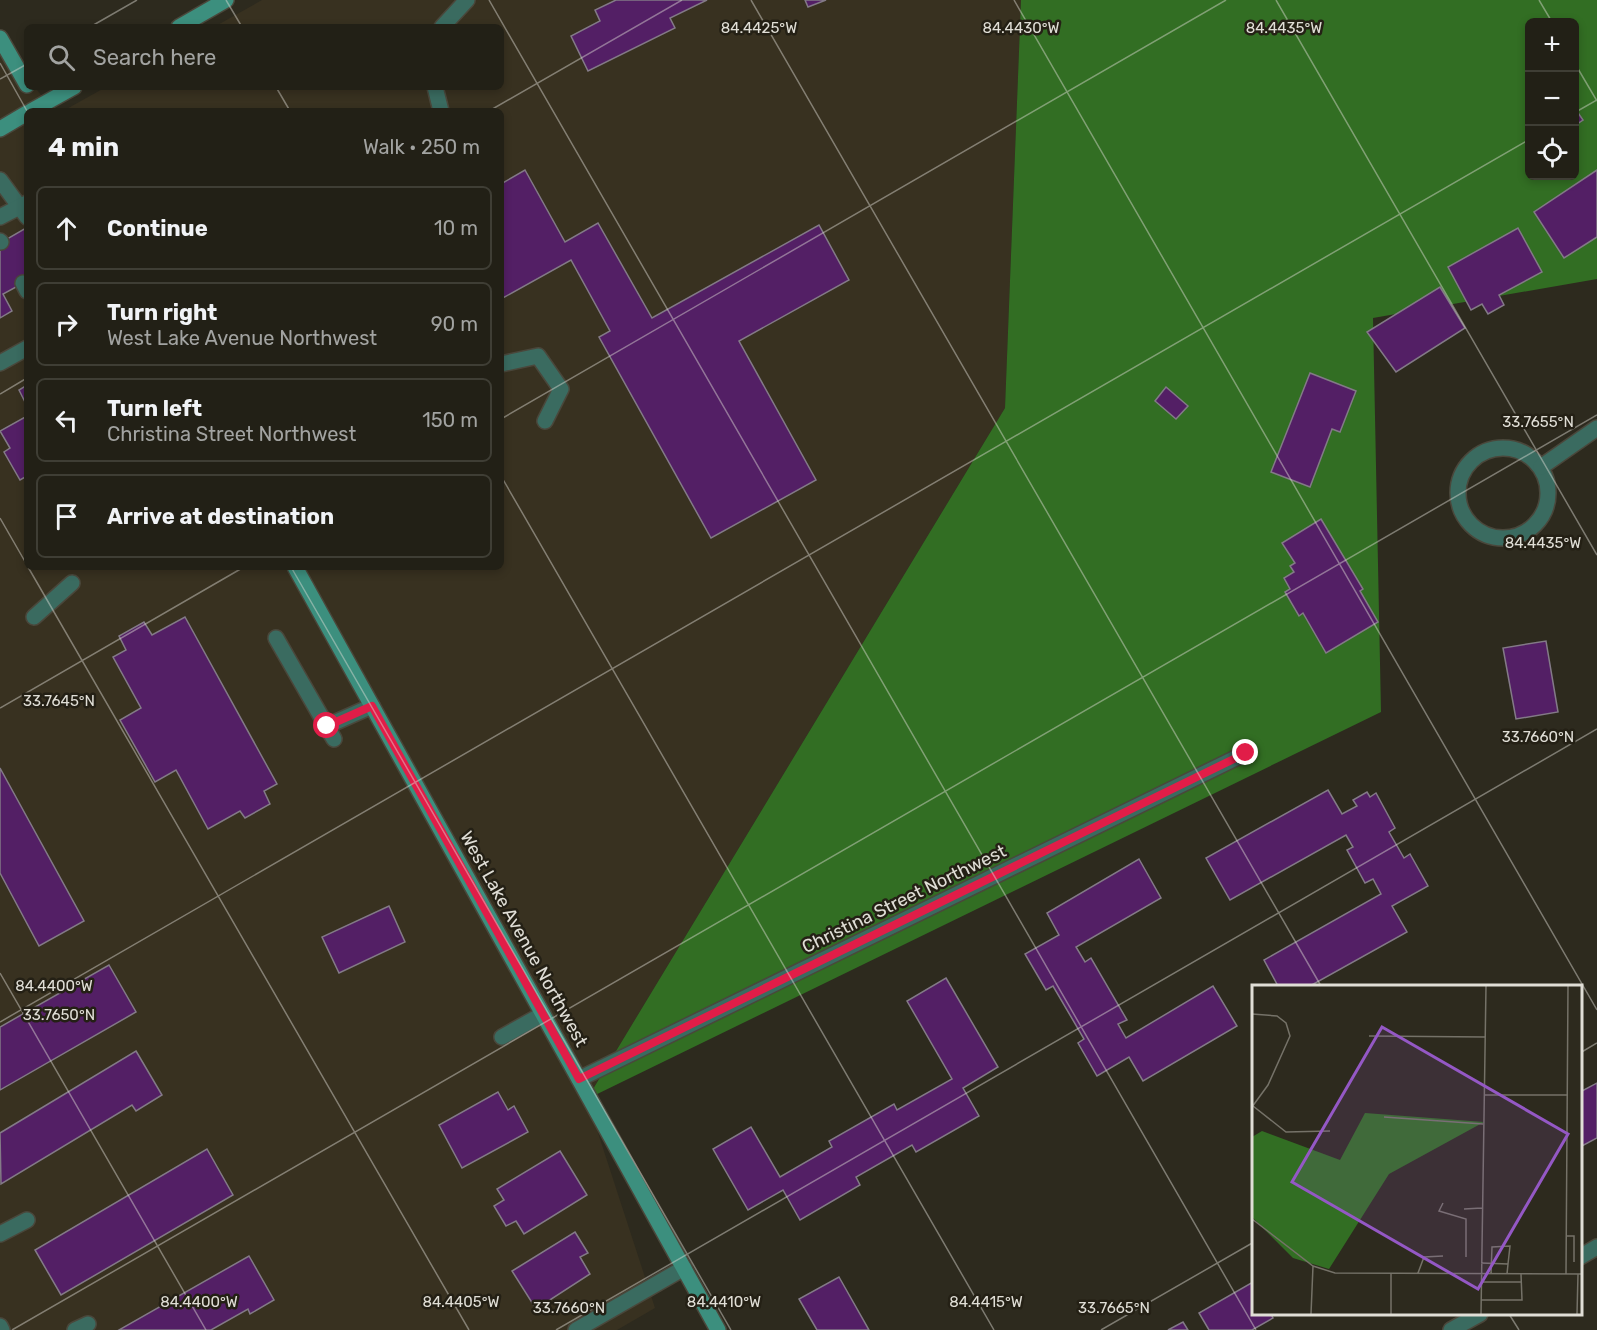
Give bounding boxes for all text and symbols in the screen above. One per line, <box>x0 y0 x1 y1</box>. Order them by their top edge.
map controls <box>1525 18 1579 180</box>
button: + <box>1525 18 1579 72</box>
text: 84.4425°W <box>721 19 797 37</box>
text: 84.4430°W <box>982 19 1060 37</box>
text: 84.4435°W <box>1246 19 1322 37</box>
search box <box>24 24 504 90</box>
icon: search <box>45 41 78 74</box>
text: Search here <box>93 44 216 71</box>
button: − <box>1525 72 1579 126</box>
button: locate <box>1525 126 1579 180</box>
text: 4 min <box>48 132 119 163</box>
text: Walk · 250 m <box>363 135 480 159</box>
icon: ahead <box>50 212 83 245</box>
text: Continue <box>107 215 208 242</box>
text: 10 m <box>434 216 478 240</box>
text: Turn right <box>107 299 217 326</box>
icon: right <box>50 308 83 341</box>
text: 90 m <box>431 312 478 336</box>
text: West Lake Avenue Northwest <box>107 326 377 350</box>
text: Turn left <box>107 395 202 422</box>
icon: left <box>50 404 83 437</box>
text: 150 m <box>422 408 478 432</box>
text: 33.7655°N <box>1502 413 1574 431</box>
text: Christina Street Northwest <box>107 422 356 446</box>
icon: arrive <box>50 500 83 533</box>
text: Arrive at destination <box>107 503 334 530</box>
text: 84.4435°W <box>1505 534 1581 552</box>
text: 33.7645°N <box>23 692 95 710</box>
route start <box>313 712 339 738</box>
text: 33.7660°N <box>1502 728 1574 746</box>
route end <box>1232 739 1258 765</box>
street label: West Lake Avenue Northwest <box>455 827 593 1051</box>
street label: Christina Street Northwest <box>798 840 1010 958</box>
text: 84.4400°W <box>15 977 93 995</box>
inset map <box>1252 985 1582 1315</box>
text: 33.7650°N <box>23 1006 95 1024</box>
text: 84.4400°W <box>160 1293 238 1311</box>
text: 84.4405°W <box>422 1293 500 1311</box>
text: 84.4410°W <box>687 1293 761 1311</box>
text: 84.4415°W <box>949 1293 1023 1311</box>
text: 33.7660°N <box>533 1299 605 1317</box>
text: 33.7665°N <box>1078 1299 1150 1317</box>

